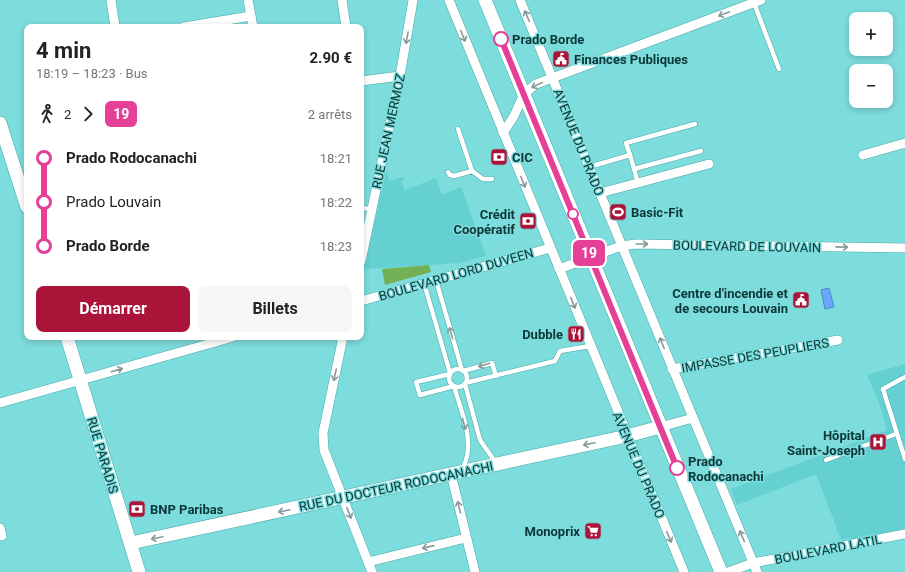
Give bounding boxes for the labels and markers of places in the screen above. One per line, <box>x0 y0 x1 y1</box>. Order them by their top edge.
marker: Prado Borde <box>493 31 509 47</box>
place label: Prado Borde <box>512 32 584 47</box>
public building icon: Finances Publiques <box>551 49 571 69</box>
place label: Finances Publiques <box>574 52 688 67</box>
bank icon: CIC <box>489 147 509 167</box>
place label: CIC <box>512 150 533 165</box>
sports icon: Basic-Fit <box>608 202 628 222</box>
place label: Basic-Fit <box>631 205 684 220</box>
place label: Crédit Coopératif <box>453 207 516 237</box>
unlabelled marker <box>567 208 579 220</box>
bank icon: Crédit Coopératif <box>518 211 538 231</box>
place label: Centre d'incendie et de secours Louvain <box>672 286 789 316</box>
public building icon: Centre d'incendie et de secours Louvain <box>791 290 811 310</box>
restaurant icon: Dubble <box>566 324 586 344</box>
place label: Dubble <box>522 327 563 342</box>
place label: Hôpital Saint-Joseph <box>787 428 865 458</box>
hospital icon: Hôpital Saint-Joseph <box>868 432 888 452</box>
place label: Prado Rodocanachi <box>688 454 764 484</box>
marker: Prado Rodocanachi <box>669 460 685 476</box>
bank icon: BNP Paribas <box>127 499 147 519</box>
place label: BNP Paribas <box>150 502 224 517</box>
supermarket icon: Monoprix <box>583 521 603 541</box>
place label: Monoprix <box>525 524 580 539</box>

